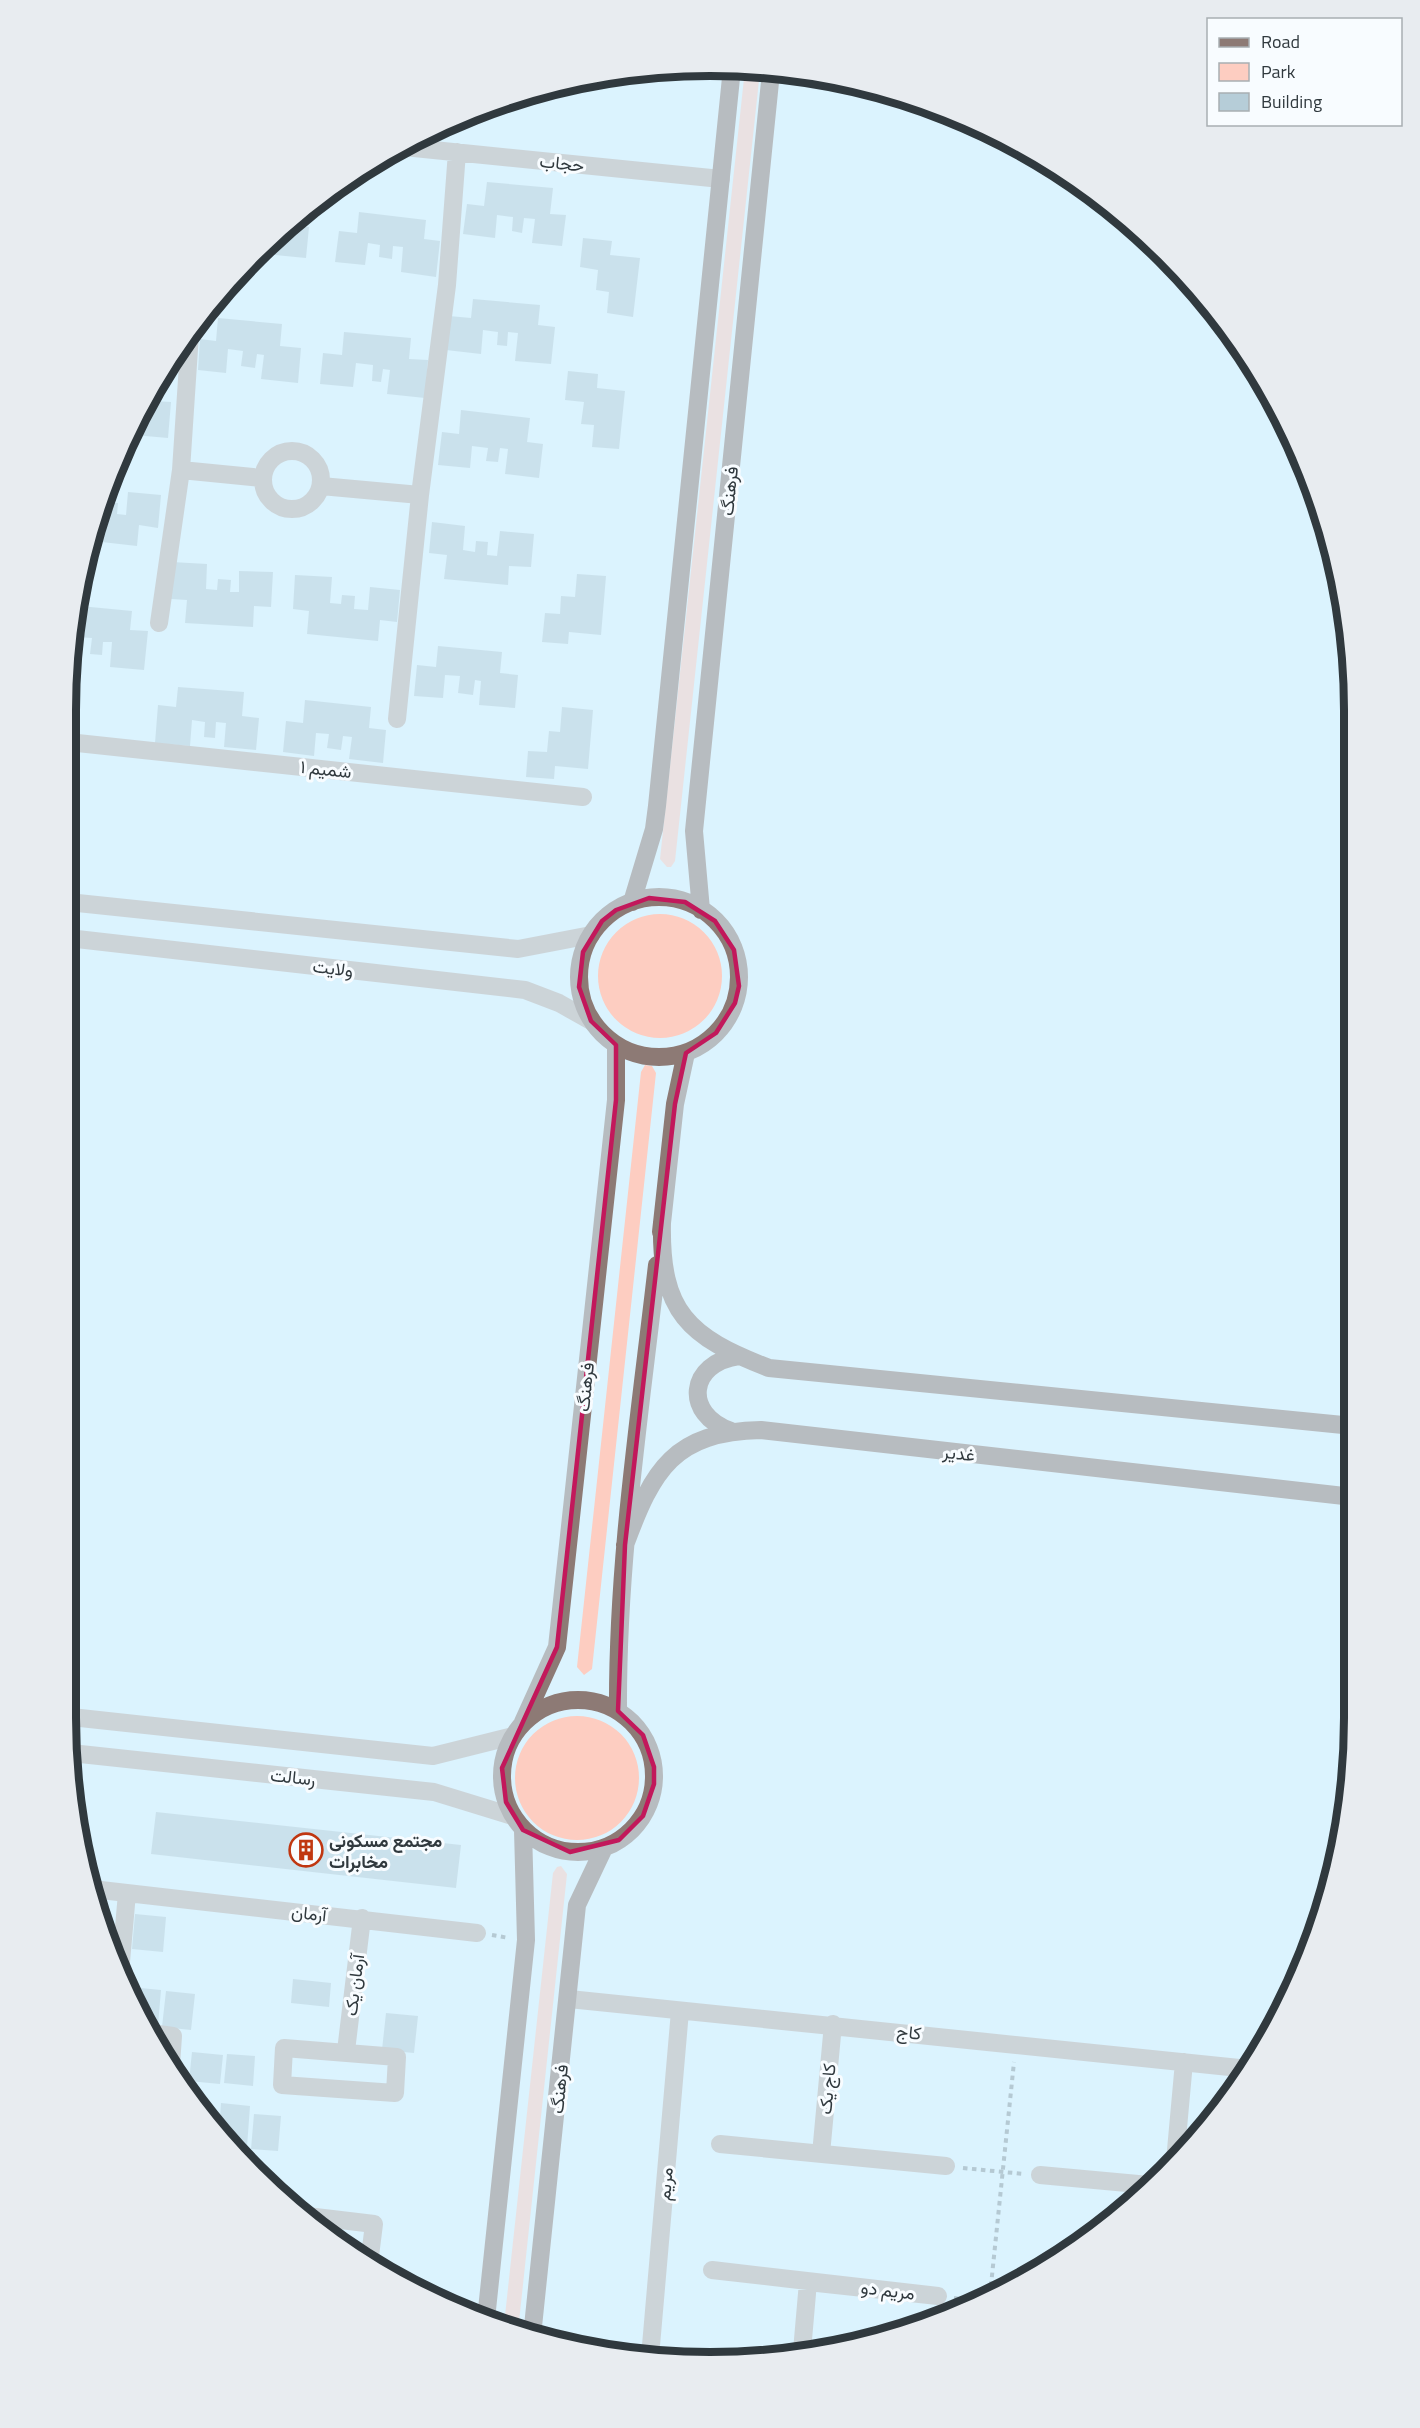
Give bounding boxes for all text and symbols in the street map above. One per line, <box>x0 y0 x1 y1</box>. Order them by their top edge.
legend <box>1207 18 1402 126</box>
text: Road <box>1261 28 1300 55</box>
text: Park <box>1261 58 1296 85</box>
text: Building <box>1261 88 1322 115</box>
street label: حجاب <box>538 147 586 179</box>
street label: فرهنگ <box>713 465 745 517</box>
street label: شمیم ۱ <box>299 753 353 785</box>
street label: ولایت <box>311 952 355 984</box>
street label: فرهنگ <box>569 1361 601 1413</box>
street label: غدیر <box>941 1438 976 1468</box>
street label: رسالت <box>269 1761 317 1793</box>
place label: مجتمع مسکونی مخابرات <box>329 1827 442 1875</box>
building icon: مجتمع مسکونی مخابرات <box>288 1832 324 1868</box>
street label: آرمان <box>290 1898 330 1928</box>
street label: آرمان یک <box>337 1951 371 2017</box>
street label: کاج <box>895 2017 923 2047</box>
street label: کاج یک <box>811 2062 843 2116</box>
street label: فرهنگ <box>543 2063 575 2115</box>
street label: مریم <box>650 2166 680 2202</box>
street label: مریم دو <box>859 2273 917 2307</box>

